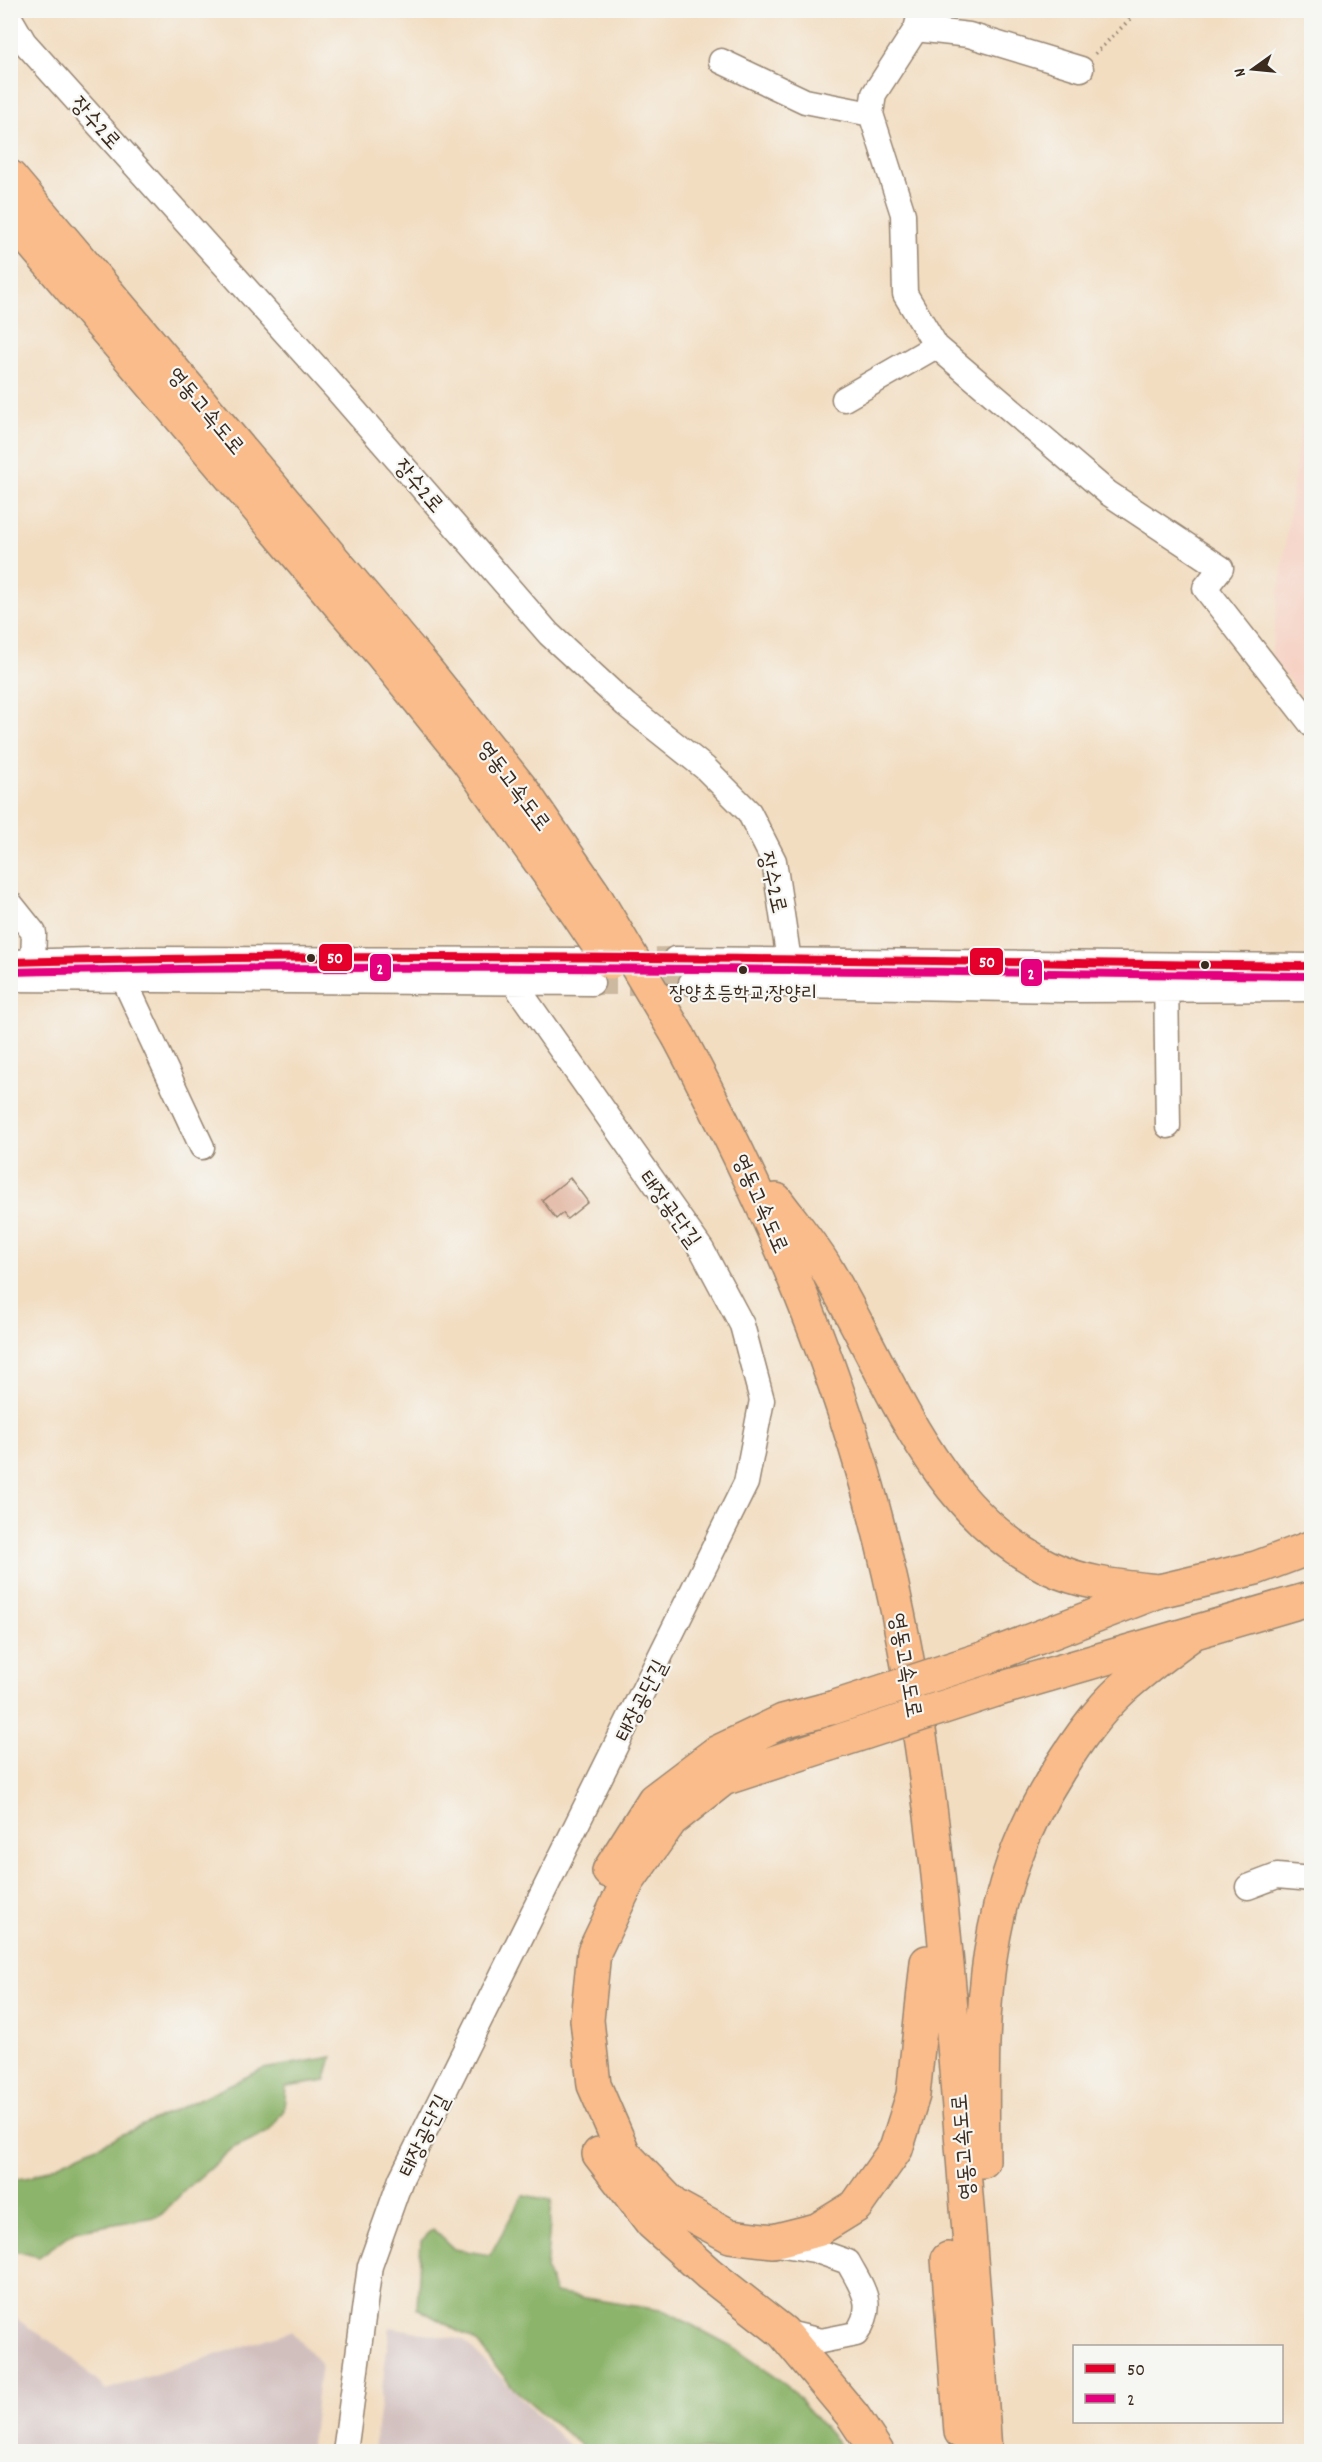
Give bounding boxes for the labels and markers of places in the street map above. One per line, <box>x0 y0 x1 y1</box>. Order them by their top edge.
unlabelled marker <box>305 952 317 964</box>
unlabelled marker <box>1199 959 1211 971</box>
marker: 장양초등학교;장양리 <box>737 964 749 976</box>
place label: 장양초등학교;장양리 <box>669 981 817 1009</box>

